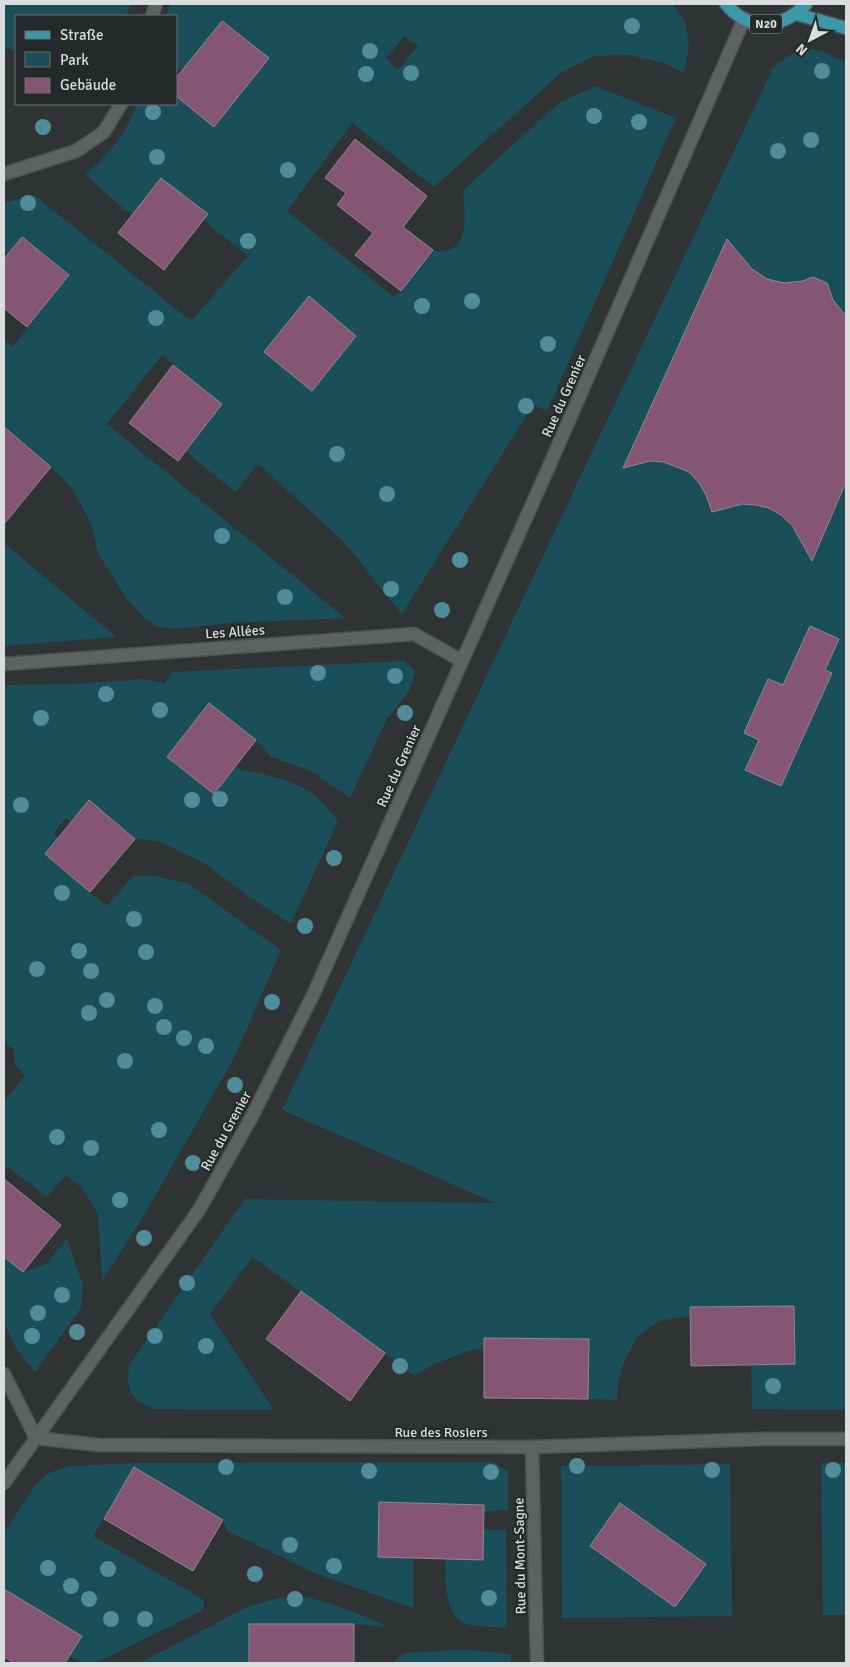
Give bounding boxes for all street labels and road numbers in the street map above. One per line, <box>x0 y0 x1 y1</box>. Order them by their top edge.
road number: N20 <box>750 14 782 34</box>
street label: Rue du Grenier <box>538 351 590 440</box>
street label: Les Allées <box>205 621 265 643</box>
street label: Rue du Grenier <box>373 721 425 810</box>
street label: Rue du Grenier <box>197 1087 255 1174</box>
street label: Rue des Rosiers <box>394 1424 488 1441</box>
street label: Rue du Mont-Sagne <box>510 1497 530 1615</box>

